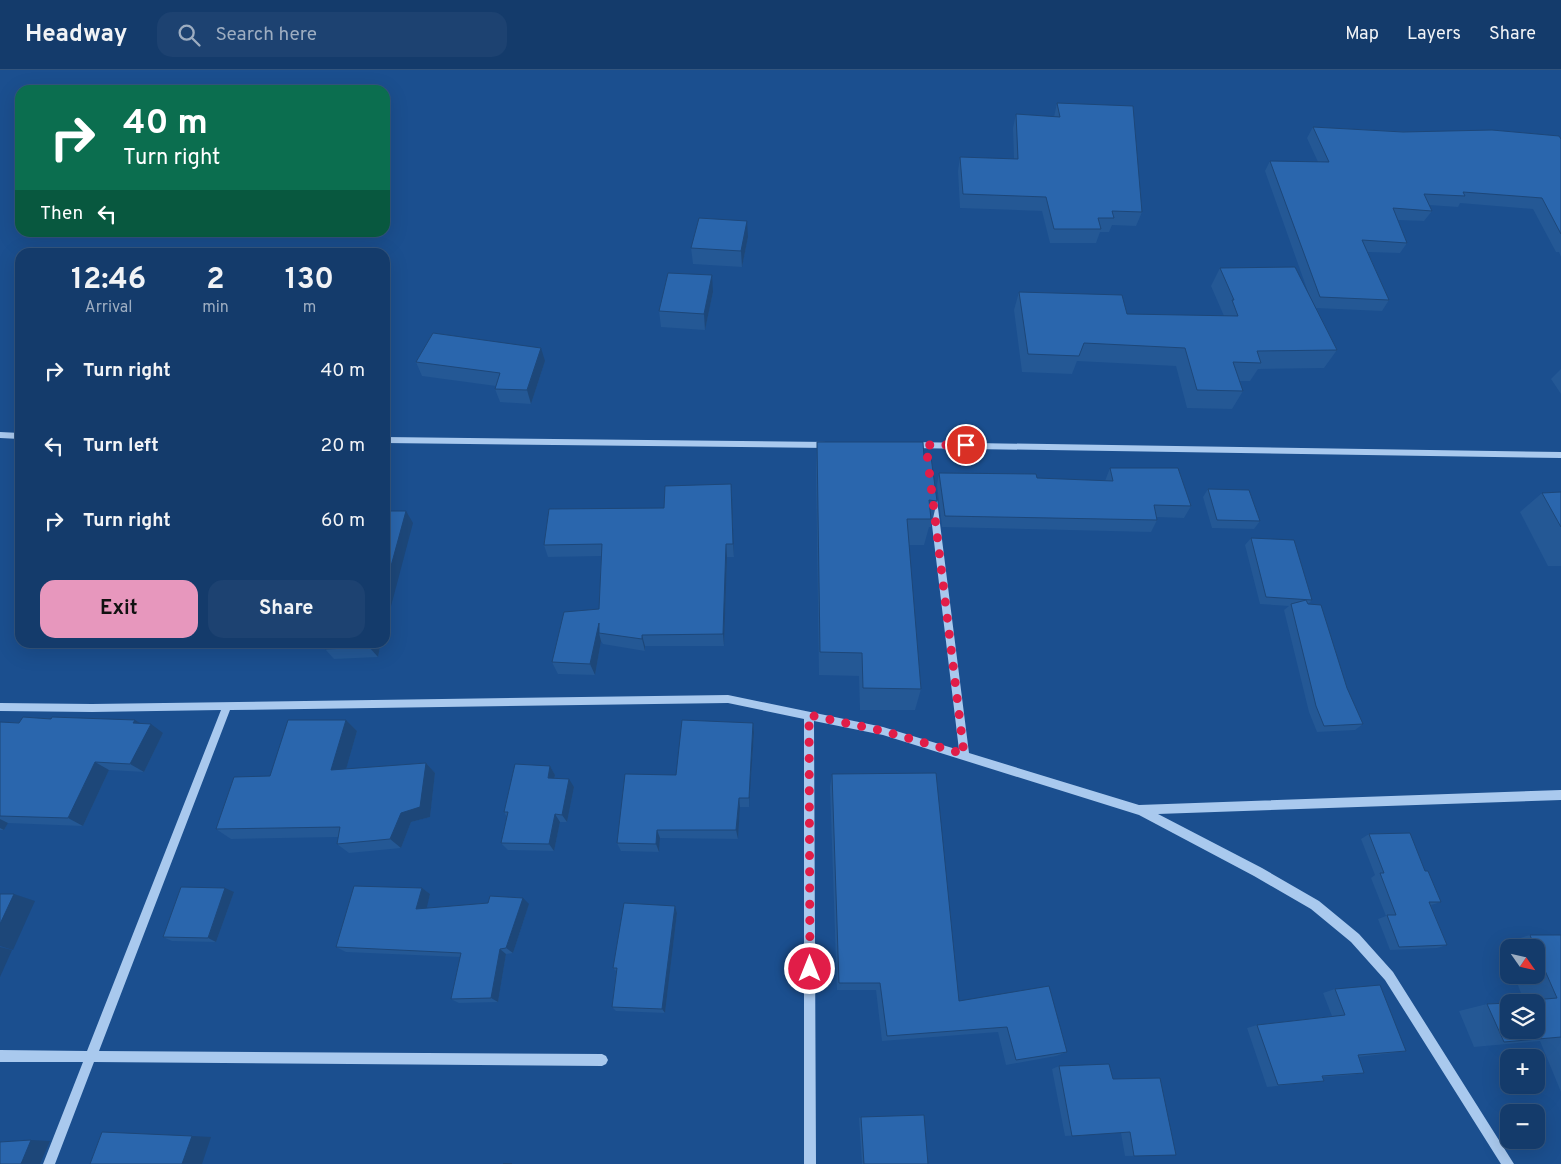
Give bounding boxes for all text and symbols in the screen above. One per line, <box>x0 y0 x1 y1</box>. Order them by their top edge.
search box <box>157 12 507 57</box>
text: Headway <box>25 20 127 50</box>
icon: search <box>175 21 203 49</box>
text: Search here <box>215 23 317 47</box>
text: Map <box>1345 23 1379 46</box>
text: Layers <box>1407 23 1461 46</box>
text: Share <box>1489 23 1536 46</box>
text: 40 m <box>123 102 208 146</box>
icon: right <box>40 105 105 170</box>
text: Turn right <box>123 145 220 172</box>
icon: left <box>93 200 121 228</box>
text: Then <box>40 202 83 226</box>
text: 12:46 <box>71 262 146 299</box>
text: 2 <box>206 262 225 299</box>
text: 130 <box>285 262 334 299</box>
text: Arrival <box>85 298 132 318</box>
text: min <box>202 298 229 318</box>
text: m <box>303 298 316 318</box>
icon: right <box>40 357 68 385</box>
text: Turn right <box>83 359 171 383</box>
text: 40 m <box>320 359 365 383</box>
pin <box>945 424 987 466</box>
icon: arrive <box>952 431 980 459</box>
icon: left <box>40 432 68 460</box>
text: Turn left <box>83 434 159 458</box>
text: 20 m <box>321 434 365 458</box>
icon: right <box>40 507 68 535</box>
text: Turn right <box>83 509 171 533</box>
text: 60 m <box>321 509 365 533</box>
button: Exit <box>40 580 198 638</box>
button: Share <box>208 580 365 638</box>
north arrow <box>1500 939 1545 984</box>
map controls <box>1500 939 1545 1149</box>
position arrow <box>783 942 835 994</box>
button: layers <box>1500 994 1545 1039</box>
button: + <box>1500 1049 1545 1094</box>
button: − <box>1500 1104 1545 1149</box>

